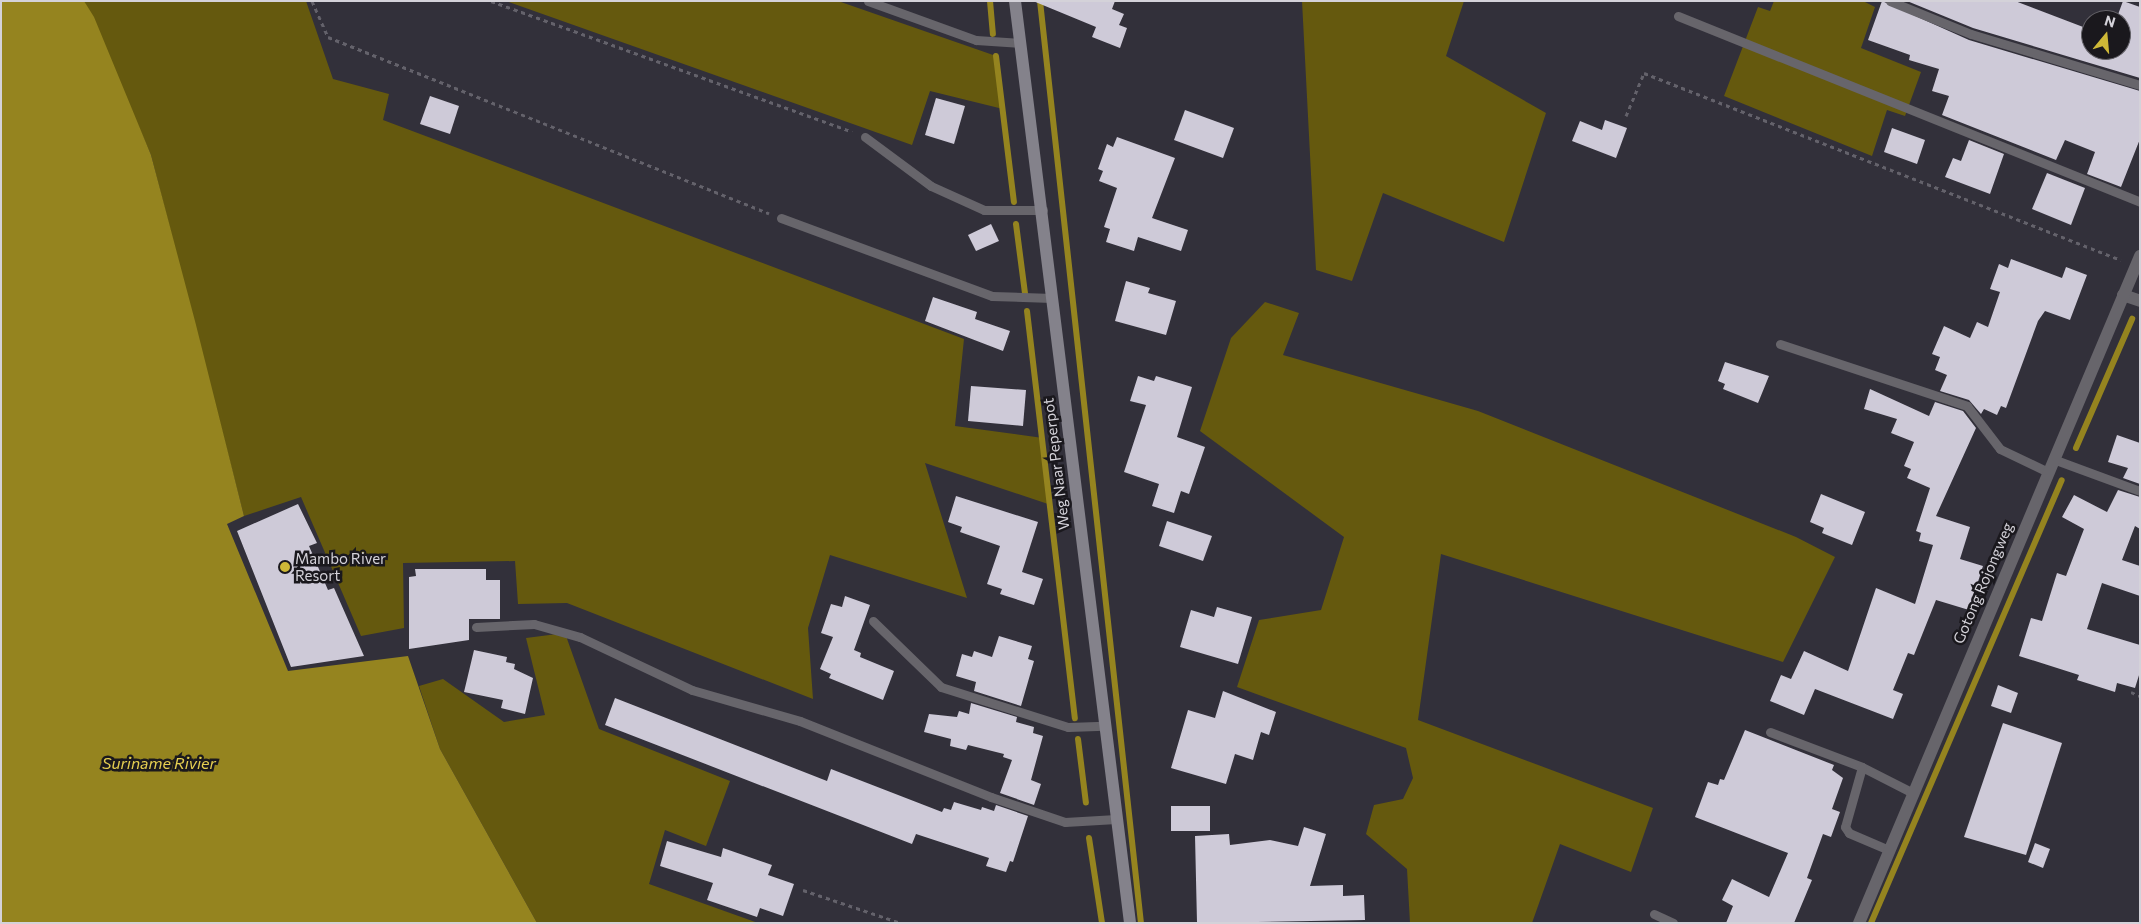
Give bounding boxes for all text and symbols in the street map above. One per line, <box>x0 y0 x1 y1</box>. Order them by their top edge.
north arrow <box>2081 10 2131 60</box>
text: N <box>2103 11 2118 31</box>
street label: Weg Naar Peperpot <box>1039 397 1073 531</box>
street label: Gotong Rojongweg <box>1949 520 2017 646</box>
place label: Mambo River Resort <box>295 549 386 584</box>
marker: Mambo River Resort <box>279 561 291 573</box>
water label: Suriname Rivier <box>102 753 216 773</box>

